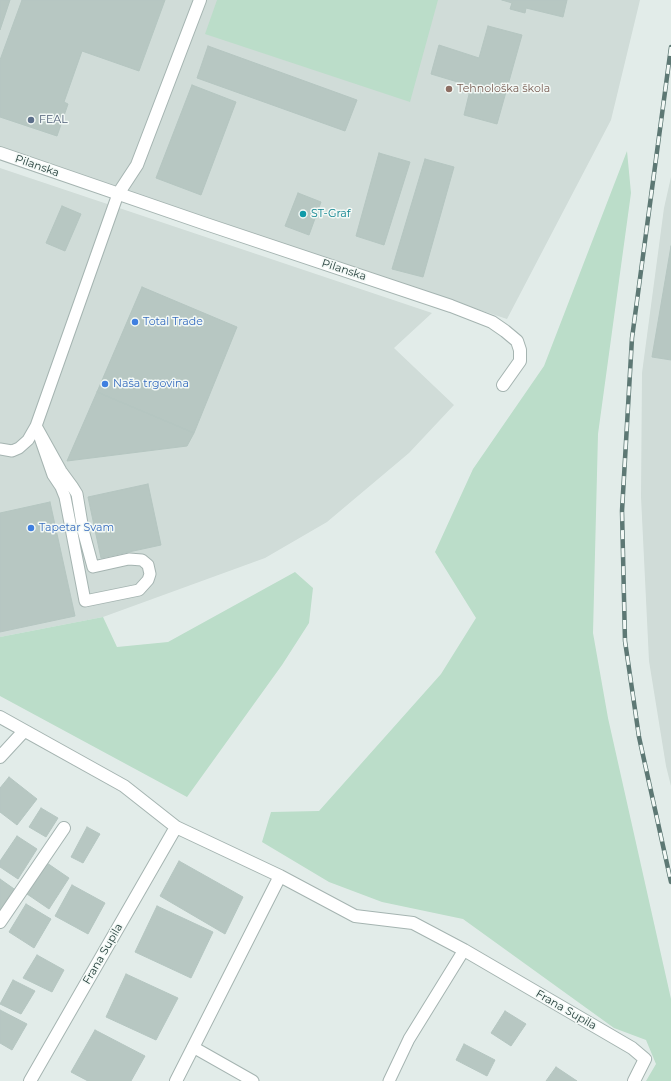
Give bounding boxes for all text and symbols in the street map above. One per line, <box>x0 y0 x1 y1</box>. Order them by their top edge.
place label: Tehnološka škola <box>457 82 550 96</box>
marker: Tehnološka škola <box>444 84 454 94</box>
place label: FEAL <box>39 113 68 127</box>
marker: FEAL <box>26 115 36 125</box>
street label: Pilanska <box>13 152 61 180</box>
place label: ST-Graf <box>311 207 351 221</box>
marker: ST-Graf <box>298 209 308 219</box>
street label: Pilanska <box>320 257 368 283</box>
place label: Total Trade <box>143 315 203 329</box>
marker: Total Trade <box>130 317 140 327</box>
place label: Naša trgovina <box>113 377 189 391</box>
marker: Naša trgovina <box>100 379 110 389</box>
place label: Tapetar Svam <box>39 521 114 535</box>
marker: Tapetar Svam <box>26 523 36 533</box>
street label: Frana Supila <box>80 921 126 987</box>
street label: Frana Supila <box>533 987 599 1033</box>

